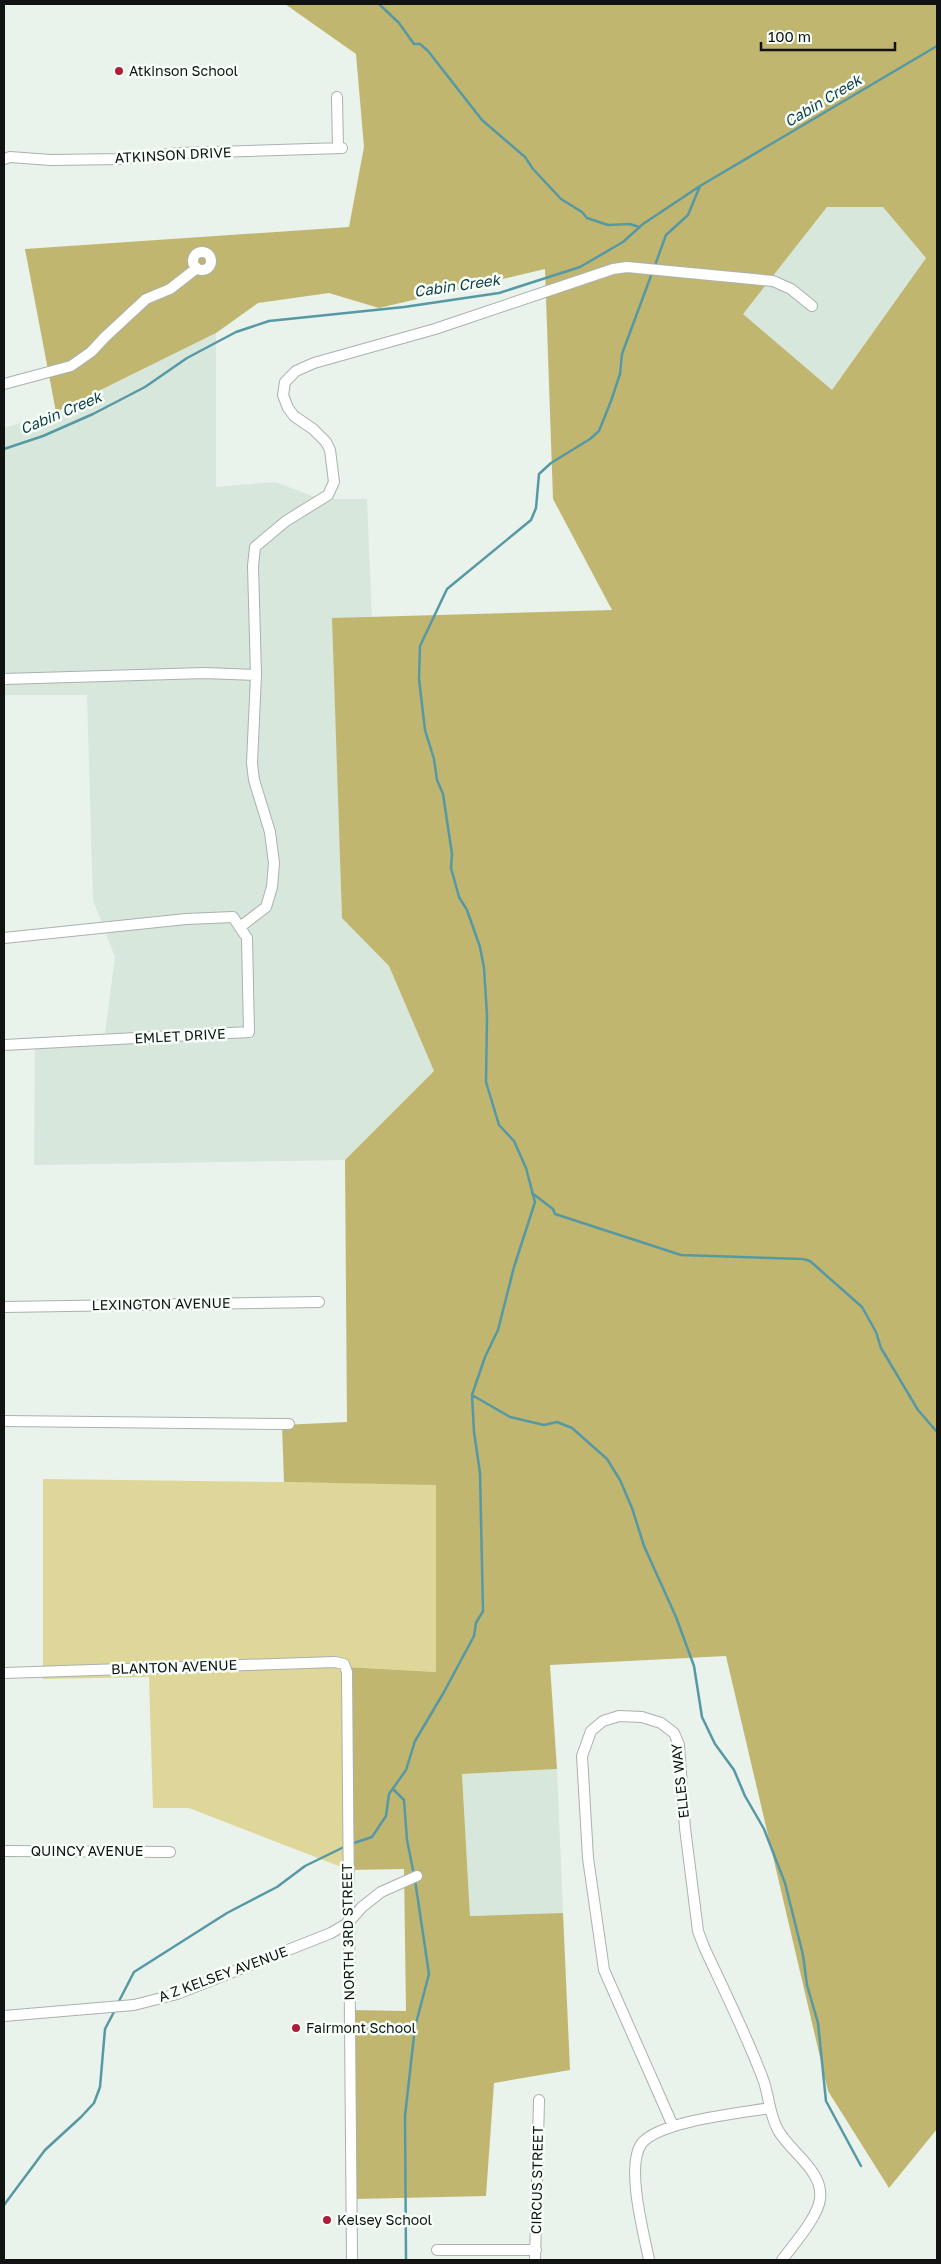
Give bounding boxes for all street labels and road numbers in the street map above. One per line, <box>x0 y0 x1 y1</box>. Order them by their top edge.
street label: ATKINSON DRIVE <box>114 143 232 166</box>
street label: EMLET DRIVE <box>134 1025 226 1046</box>
street label: LEXINGTON AVENUE <box>91 1294 230 1313</box>
street label: BLANTON AVENUE <box>111 1656 237 1677</box>
street label: ELLES WAY <box>667 1743 692 1819</box>
street label: QUINCY AVENUE <box>31 1842 143 1859</box>
street label: NORTH 3RD STREET <box>338 1863 357 2001</box>
street label: A Z KELSEY AVENUE <box>156 1942 290 2005</box>
street label: CIRCUS STREET <box>527 2125 546 2234</box>

